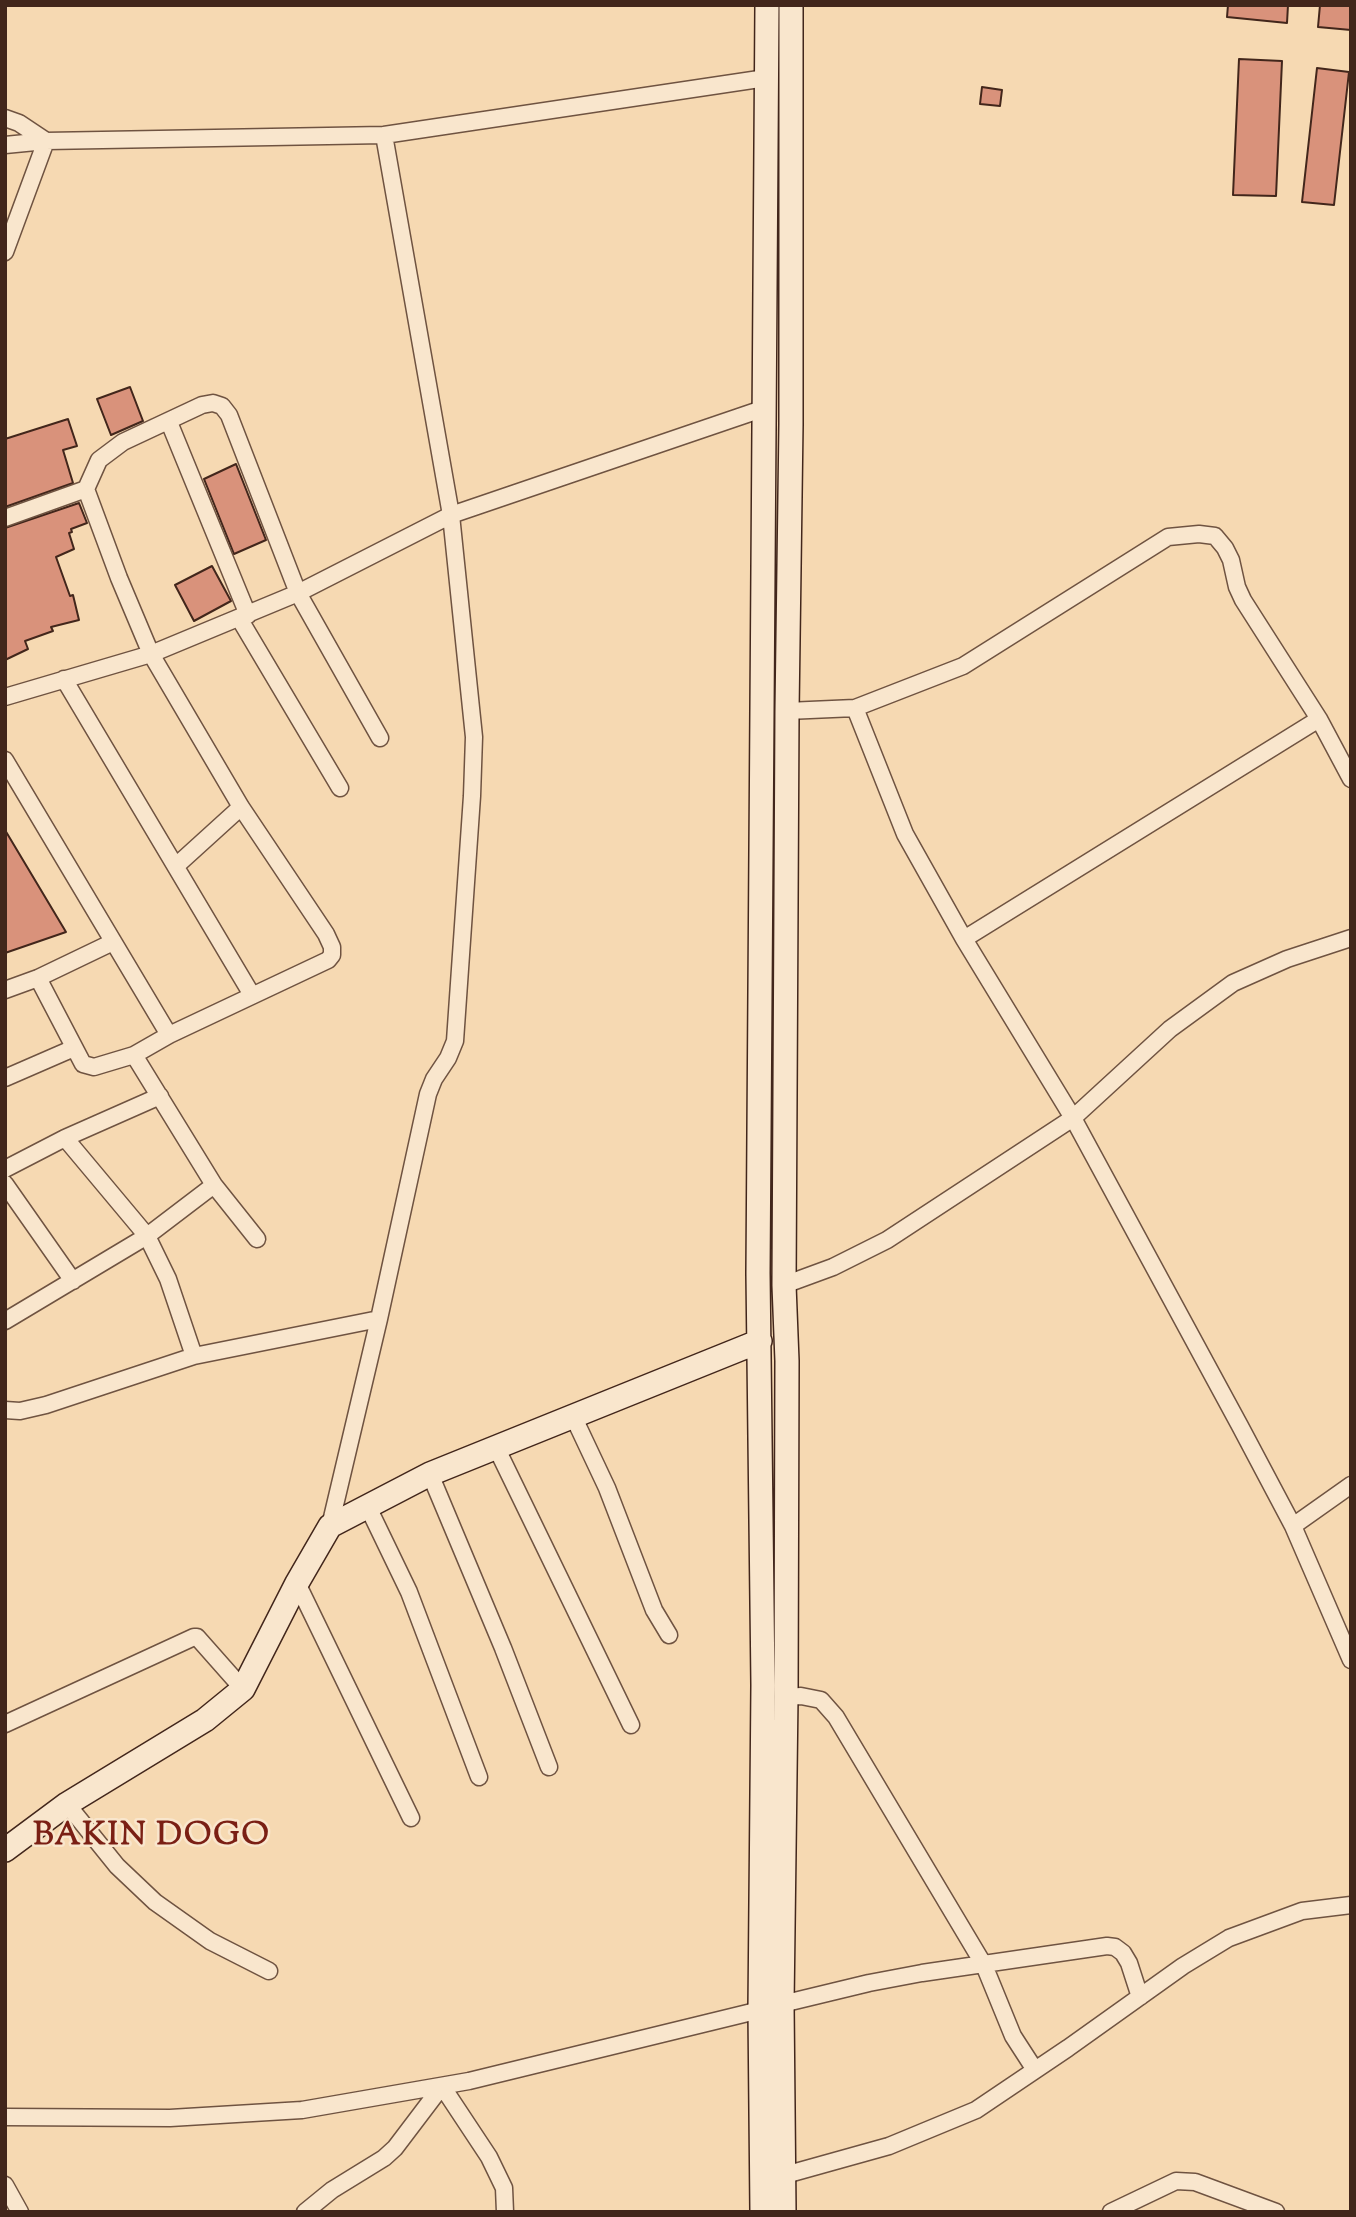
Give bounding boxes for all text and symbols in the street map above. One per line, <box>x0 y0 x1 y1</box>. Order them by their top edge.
district label: BAKIN DOGO <box>35 1820 269 1858</box>

